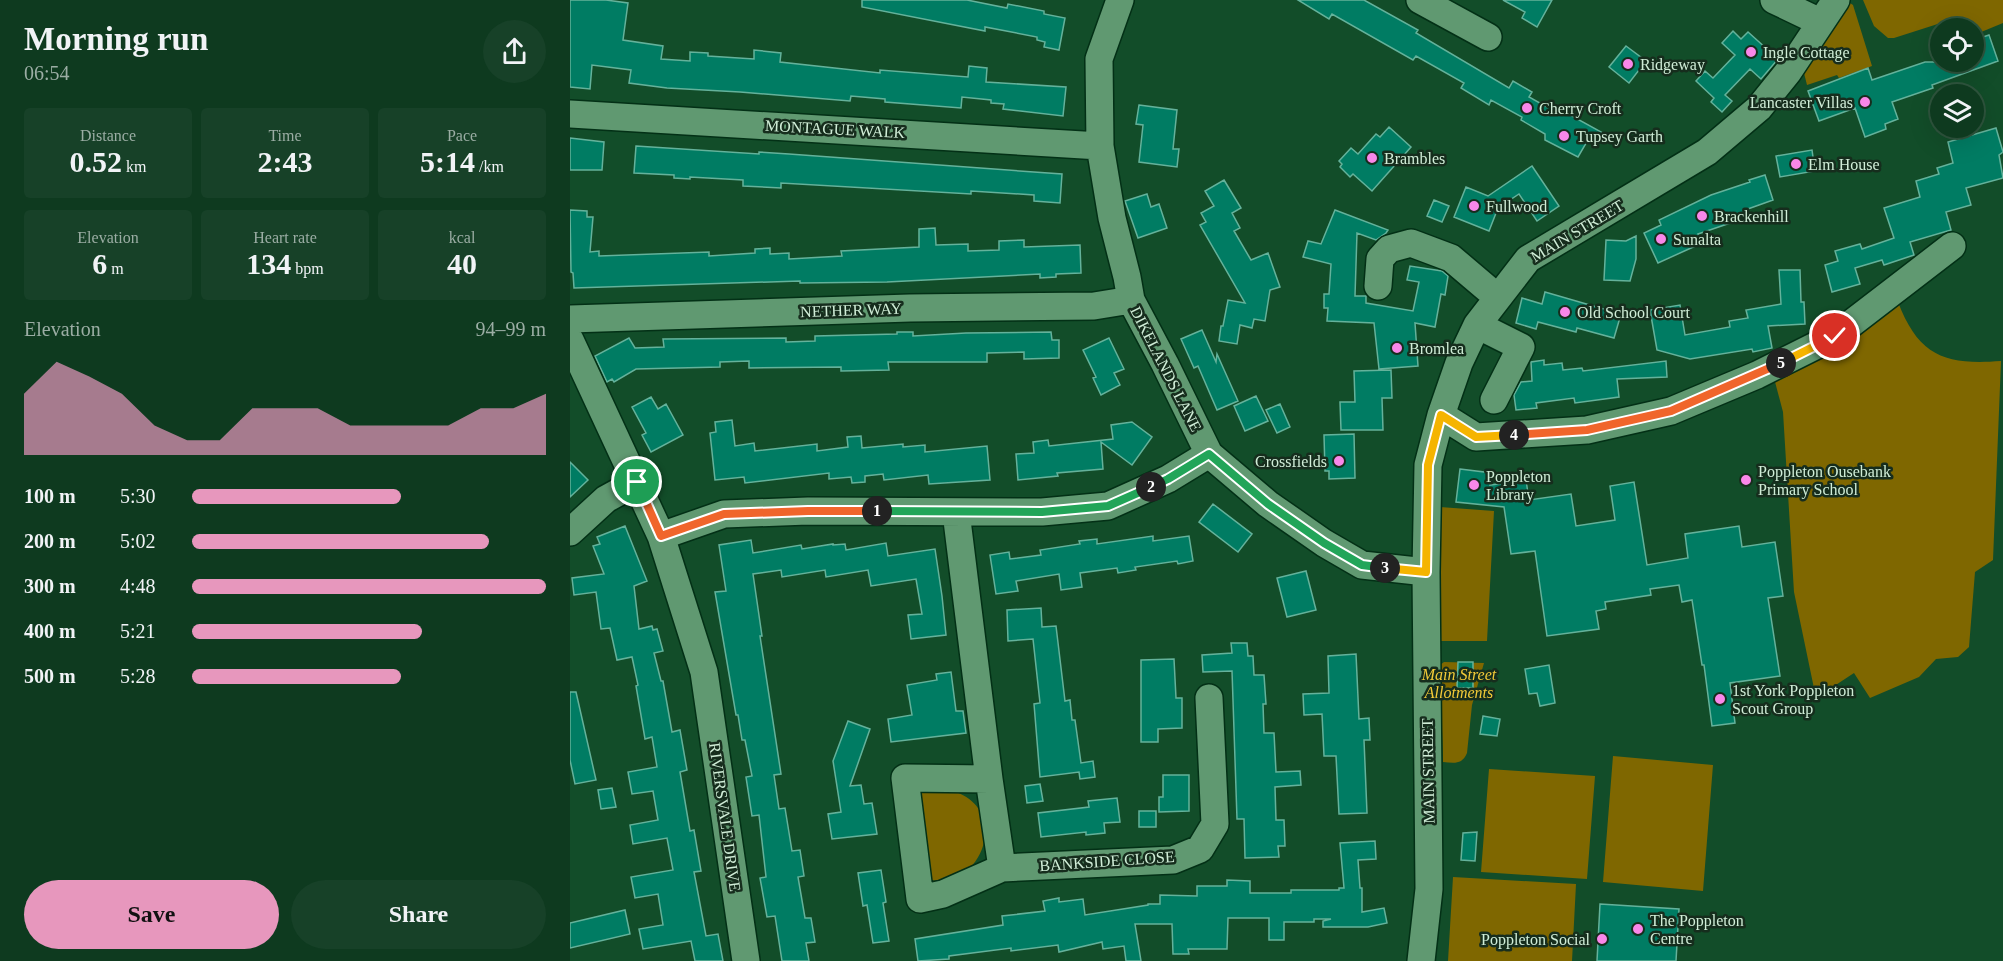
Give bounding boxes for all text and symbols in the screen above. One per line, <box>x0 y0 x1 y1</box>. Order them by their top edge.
map controls <box>1930 18 1984 138</box>
button: locate <box>1930 18 1984 72</box>
button: share <box>483 20 546 83</box>
text: Morning run <box>24 21 208 57</box>
place label: Ingle Cottage <box>1763 44 1850 62</box>
marker: Ingle Cottage <box>1744 45 1758 59</box>
place label: Ridgeway <box>1640 56 1705 74</box>
marker: Ridgeway <box>1621 57 1635 71</box>
text: 06:54 <box>24 62 70 84</box>
button: layers <box>1930 84 1984 138</box>
place label: Lancaster Villas <box>1750 94 1853 111</box>
marker: Lancaster Villas <box>1858 95 1872 109</box>
place label: Cherry Croft <box>1539 100 1622 118</box>
marker: Cherry Croft <box>1520 101 1534 115</box>
street label: MONTAGUE WALK <box>765 117 906 141</box>
text: Distance <box>80 127 136 144</box>
text: Time <box>268 127 302 144</box>
text: Pace <box>447 127 477 144</box>
place label: Tupsey Garth <box>1576 128 1663 146</box>
marker: Tupsey Garth <box>1557 129 1571 143</box>
text: 0.52 <box>70 145 122 178</box>
text: 2:43 <box>258 145 313 178</box>
text: 5:14 <box>420 145 475 178</box>
place label: Brambles <box>1384 150 1445 167</box>
marker: Brambles <box>1365 151 1379 165</box>
place label: Elm House <box>1808 156 1880 173</box>
marker: Elm House <box>1789 157 1803 171</box>
text: km <box>122 158 146 175</box>
text: /km <box>475 158 504 175</box>
street label: MAIN STREET <box>1527 196 1627 265</box>
place label: Fullwood <box>1486 198 1547 215</box>
marker: Fullwood <box>1467 199 1481 213</box>
place label: Brackenhill <box>1714 208 1789 225</box>
marker: Brackenhill <box>1695 209 1709 223</box>
text: Elevation <box>77 229 139 246</box>
text: Heart rate <box>253 229 317 246</box>
text: kcal <box>449 229 475 246</box>
place label: Sunalta <box>1673 231 1721 248</box>
marker: Sunalta <box>1654 232 1668 246</box>
text: 6 <box>92 247 107 280</box>
text: 134 <box>246 247 291 280</box>
text: 40 <box>447 247 477 280</box>
text: m <box>107 260 124 277</box>
text: bpm <box>291 260 324 277</box>
street label: NETHER WAY <box>800 300 903 320</box>
street label: DIKELANDS LANE <box>1127 304 1205 434</box>
place label: Old School Court <box>1577 304 1690 321</box>
marker: Old School Court <box>1558 305 1572 319</box>
pin <box>1809 310 1860 361</box>
text: Elevation <box>24 318 101 340</box>
text: 94–99 m <box>475 318 546 340</box>
icon: check <box>1818 319 1851 352</box>
place label: Bromlea <box>1409 340 1464 357</box>
marker: Bromlea <box>1390 341 1404 355</box>
pin: 5 <box>1766 348 1796 378</box>
text: 5 <box>1777 354 1785 371</box>
pin: 4 <box>1499 420 1529 450</box>
text: 4 <box>1510 426 1518 443</box>
place label: Crossfields <box>1255 453 1327 470</box>
marker: Crossfields <box>1332 454 1346 468</box>
pin <box>611 456 662 507</box>
place label: Poppleton Ousebank Primary School <box>1758 463 1891 499</box>
icon: arrive <box>620 465 653 498</box>
place label: Poppleton Library <box>1486 468 1551 504</box>
pin: 2 <box>1136 472 1166 502</box>
marker: Poppleton Ousebank Primary School <box>1739 473 1753 487</box>
text: 2 <box>1147 478 1155 495</box>
marker: Poppleton Library <box>1467 478 1481 492</box>
text: 100 m <box>24 485 76 507</box>
text: 5:30 <box>120 485 156 507</box>
pin: 1 <box>862 496 892 526</box>
text: 1 <box>873 502 881 519</box>
text: 200 m <box>24 530 76 552</box>
text: 5:02 <box>120 530 156 552</box>
pin: 3 <box>1370 553 1400 583</box>
text: 3 <box>1381 559 1389 576</box>
text: 300 m <box>24 575 76 597</box>
text: 4:48 <box>120 575 156 597</box>
text: 400 m <box>24 620 76 642</box>
text: 5:21 <box>120 620 156 642</box>
text: 500 m <box>24 665 76 687</box>
text: 5:28 <box>120 665 156 687</box>
park label: Main Street Allotments <box>1421 666 1497 701</box>
place label: 1st York Poppleton Scout Group <box>1732 682 1854 718</box>
marker: 1st York Poppleton Scout Group <box>1713 692 1727 706</box>
street label: MAIN STREET <box>1419 718 1437 824</box>
street label: RIVERSVALE DRIVE <box>706 741 744 893</box>
street label: BANKSIDE CLOSE <box>1039 848 1175 874</box>
button: Save <box>24 880 279 949</box>
button: Share <box>291 880 546 949</box>
place label: The Poppleton Centre <box>1650 912 1744 947</box>
marker: The Poppleton Centre <box>1631 922 1645 936</box>
place label: Poppleton Social <box>1481 931 1591 949</box>
marker: Poppleton Social <box>1595 932 1609 946</box>

